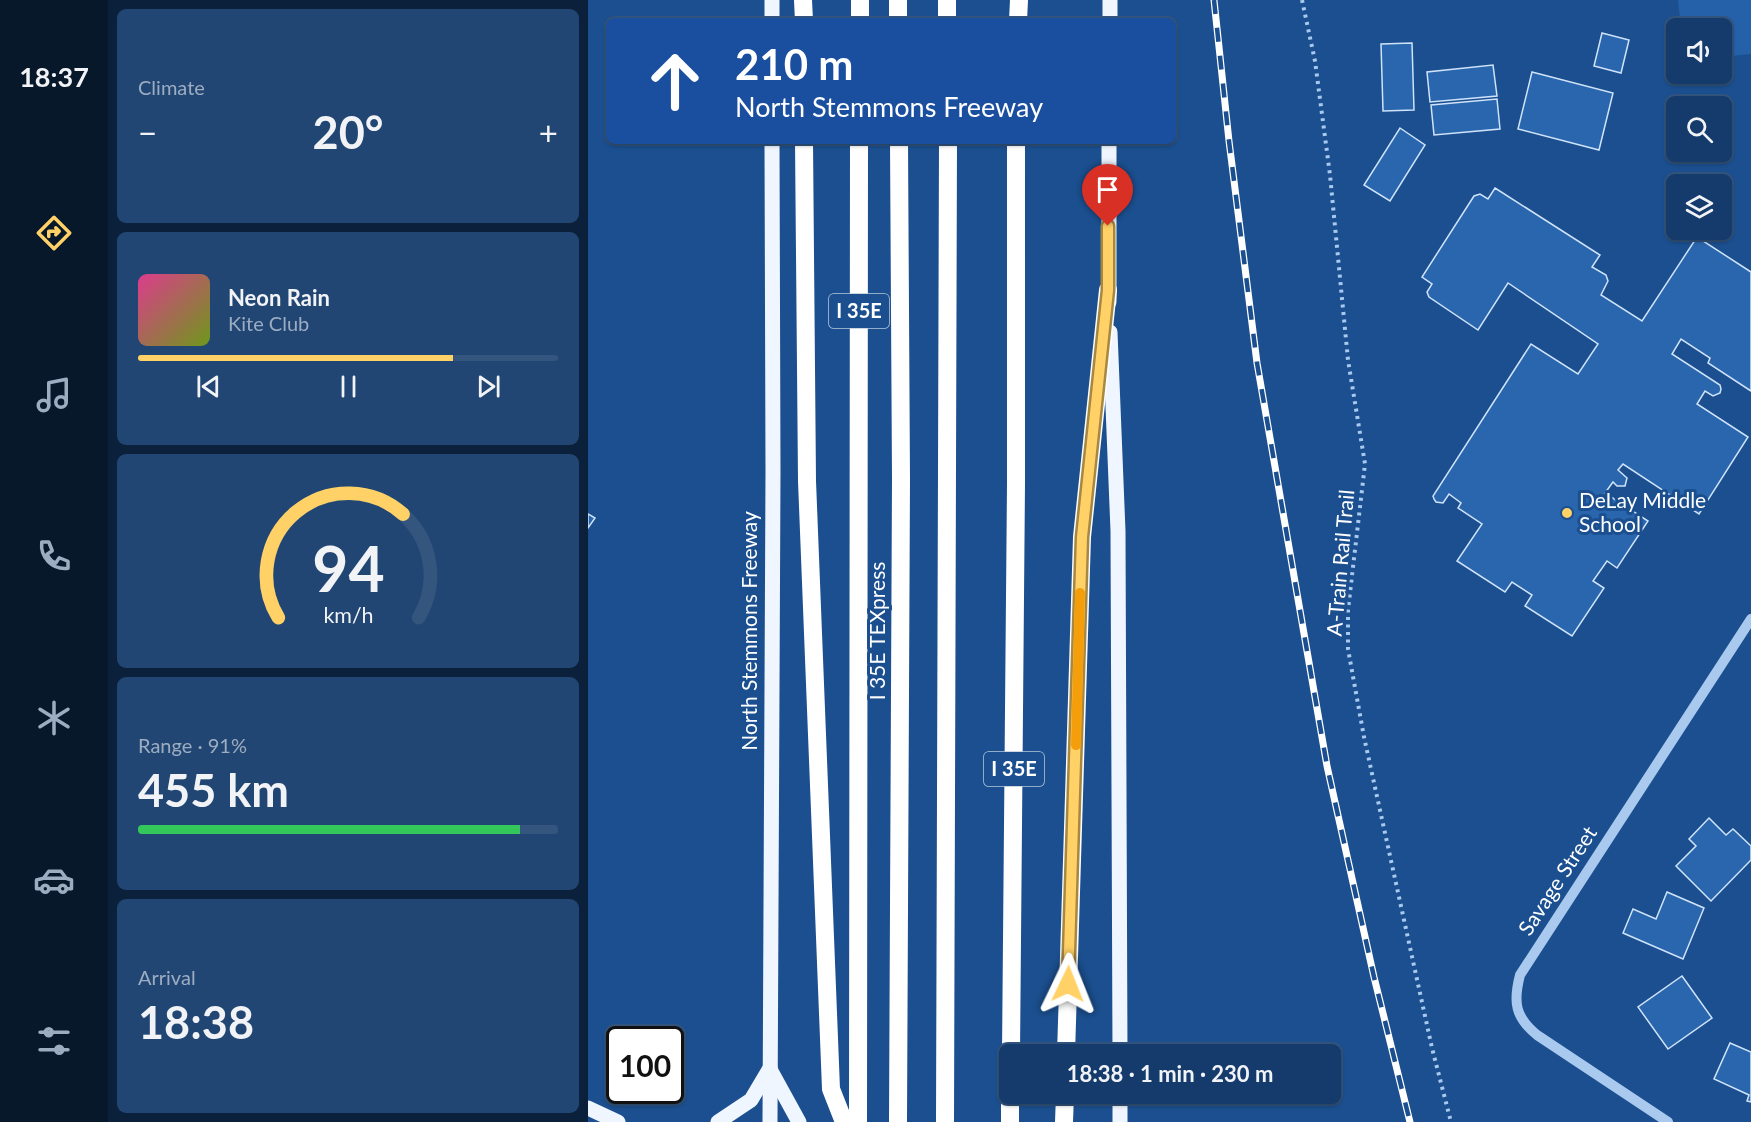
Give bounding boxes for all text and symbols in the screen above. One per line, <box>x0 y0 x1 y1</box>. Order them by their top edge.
map controls <box>1666 18 1732 240</box>
button: sound <box>1666 18 1732 84</box>
text: 210 m <box>735 39 853 89</box>
icon: ahead <box>636 42 714 120</box>
text: 18:37 <box>19 60 89 93</box>
text: Climate <box>138 75 205 99</box>
text: North Stemmons Freeway <box>735 90 1043 123</box>
button: search <box>1666 96 1732 162</box>
text: 20° <box>313 105 383 159</box>
text: − <box>138 112 157 152</box>
text: + <box>539 112 558 152</box>
pin <box>1082 164 1133 226</box>
icon: arrive <box>1091 173 1124 206</box>
button: layers <box>1666 174 1732 240</box>
icon: directions <box>33 212 75 254</box>
text: Neon Rain <box>228 284 330 311</box>
road number: I 35E <box>829 294 889 328</box>
text: Kite Club <box>228 311 309 335</box>
icon: previous <box>192 370 225 403</box>
icon: pause <box>332 370 365 403</box>
icon: next <box>472 370 505 403</box>
icon: music <box>33 374 75 416</box>
place label: DeLay Middle School <box>1579 487 1706 536</box>
street label: A-Train Rail Trail <box>1321 489 1358 637</box>
marker: DeLay Middle School <box>1560 506 1574 520</box>
street label: North Stemmons Freeway <box>736 511 761 751</box>
text: 94 <box>312 530 384 605</box>
icon: phone <box>33 535 75 577</box>
street label: I 35E TEXpress <box>864 562 889 700</box>
text: km/h <box>323 602 373 628</box>
icon: climate <box>33 697 75 739</box>
text: Range · 91% <box>138 733 247 757</box>
road number: I 35E <box>984 752 1044 786</box>
text: 455 km <box>138 763 289 817</box>
street label: Savage Street <box>1512 821 1602 939</box>
icon: car <box>33 859 75 901</box>
position arrow <box>1036 952 1100 1016</box>
text: Arrival <box>138 965 196 989</box>
text: 18:38 <box>138 995 254 1049</box>
icon: filters <box>33 1020 75 1062</box>
speed limit sign: 100 <box>606 1026 684 1104</box>
text: 18:38 · 1 min · 230 m <box>1067 1060 1273 1087</box>

